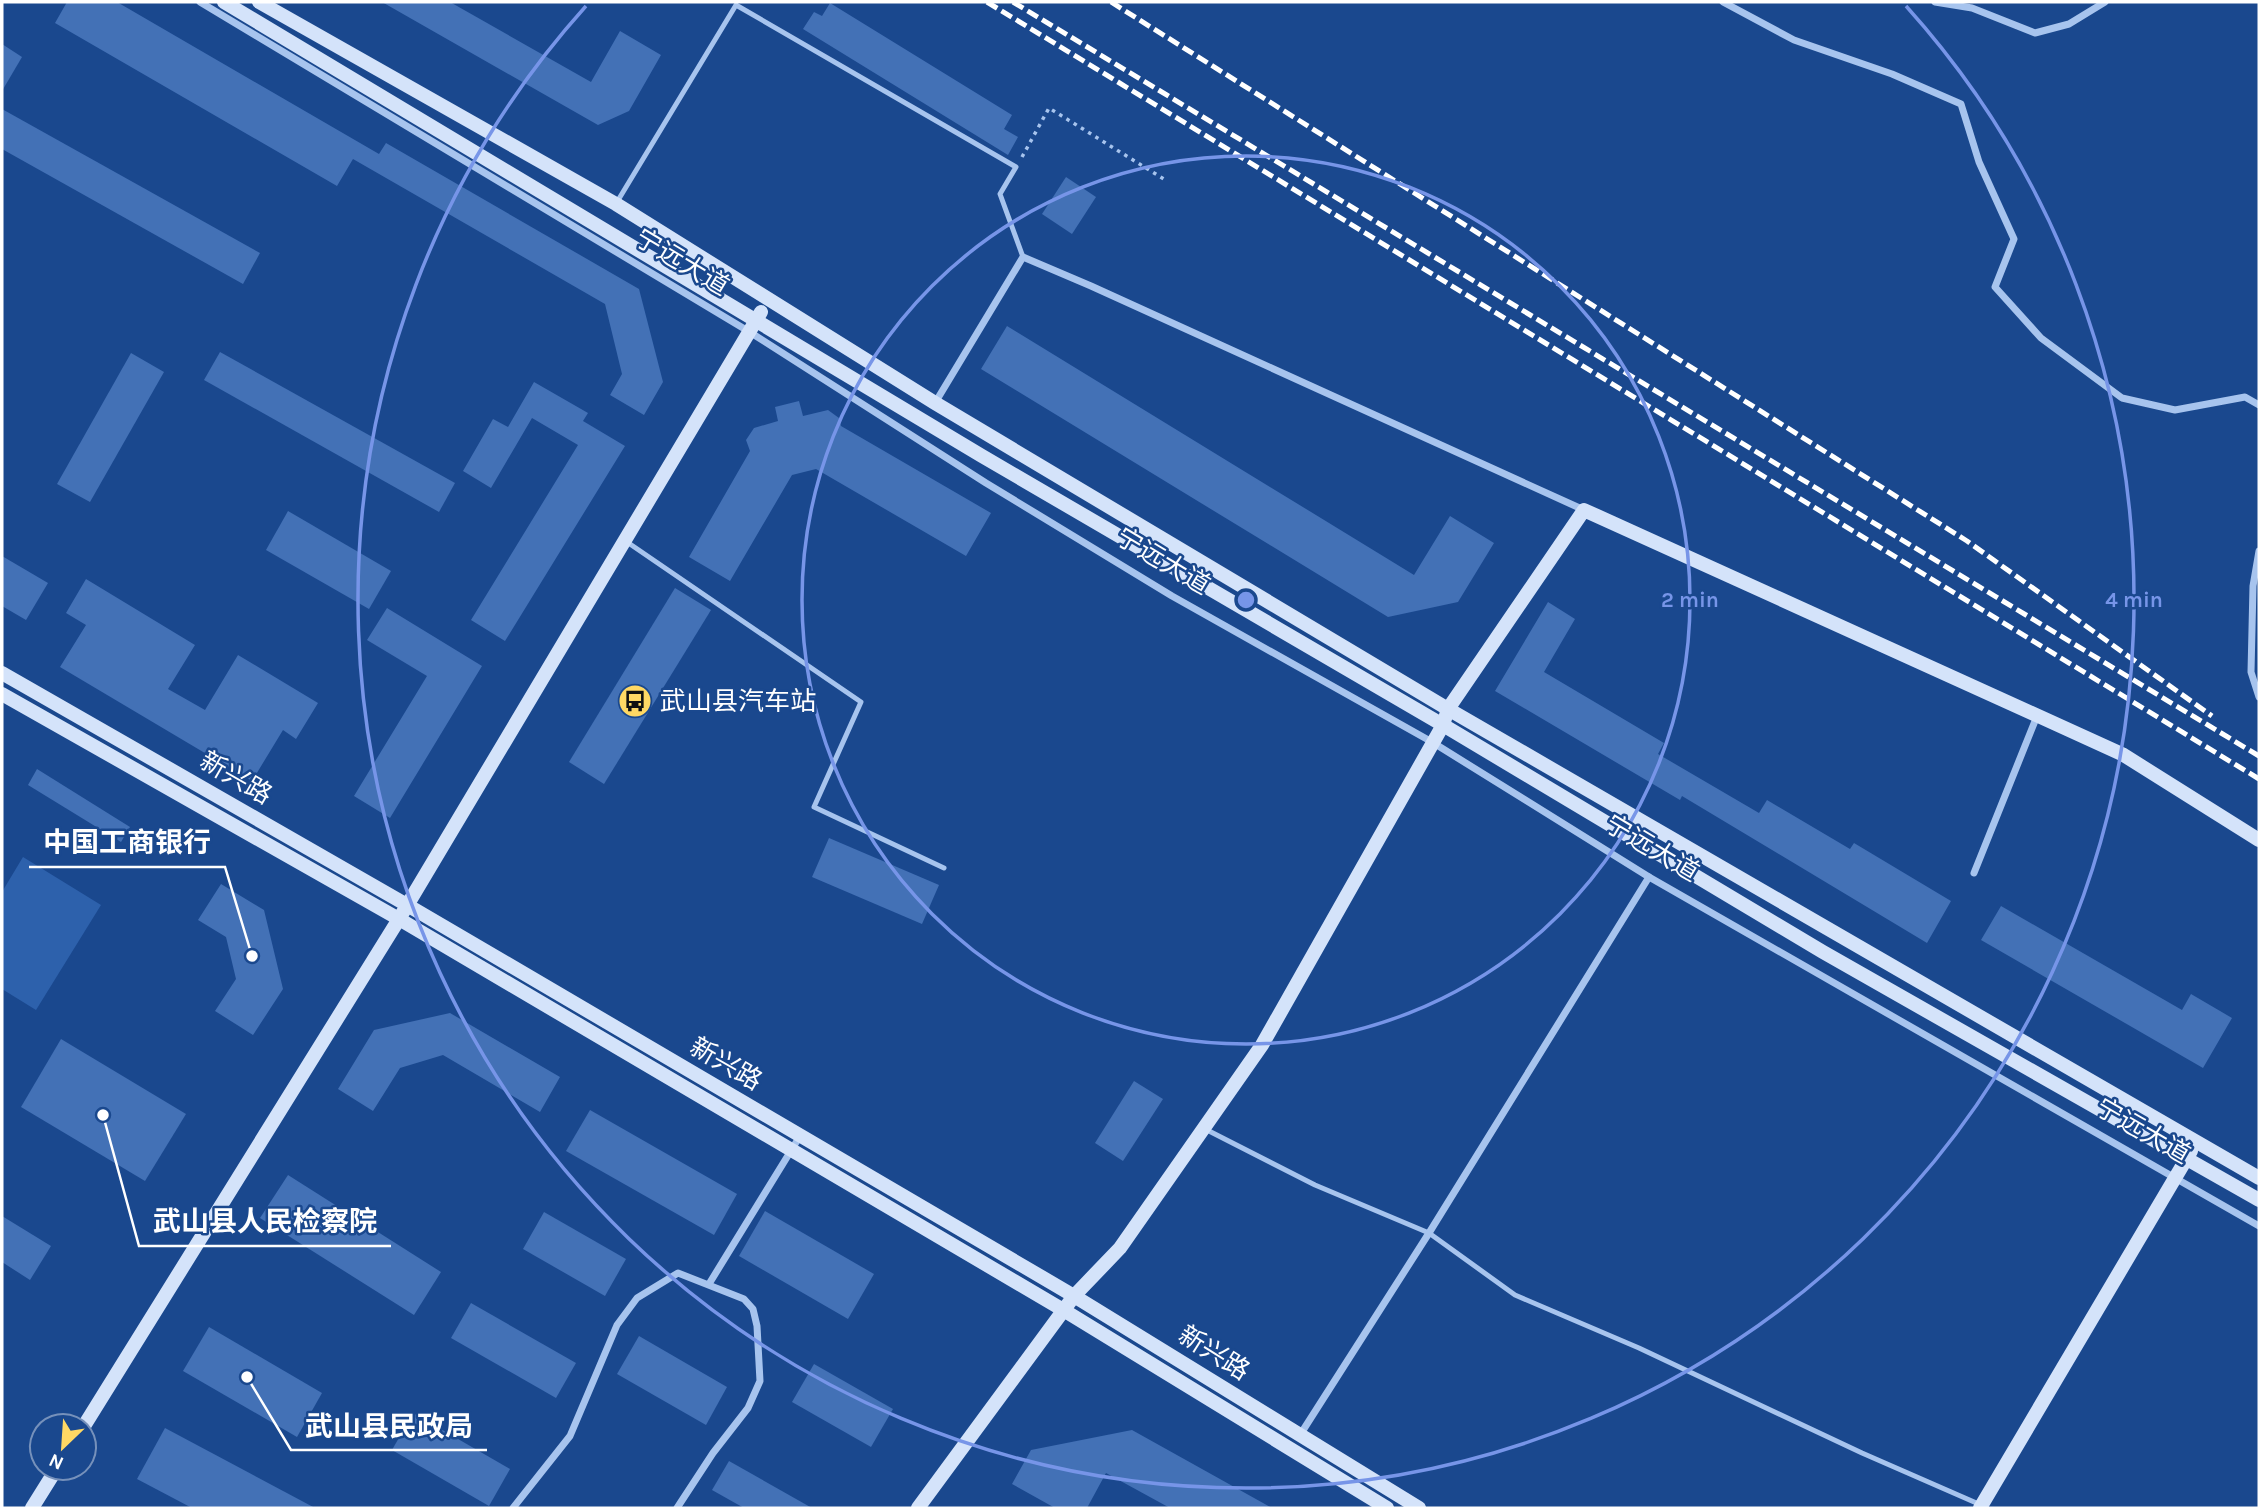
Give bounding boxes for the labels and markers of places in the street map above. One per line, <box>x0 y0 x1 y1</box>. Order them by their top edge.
centre of rings <box>1234 588 1258 612</box>
bus stop icon: 武山县汽车站 <box>616 682 654 720</box>
place label: 武山县汽车站 <box>660 686 816 717</box>
callout: 中国工商银行 <box>29 818 225 867</box>
callout: 武山县人民检察院 <box>139 1197 391 1246</box>
callout: 武山县民政局 <box>291 1401 487 1450</box>

